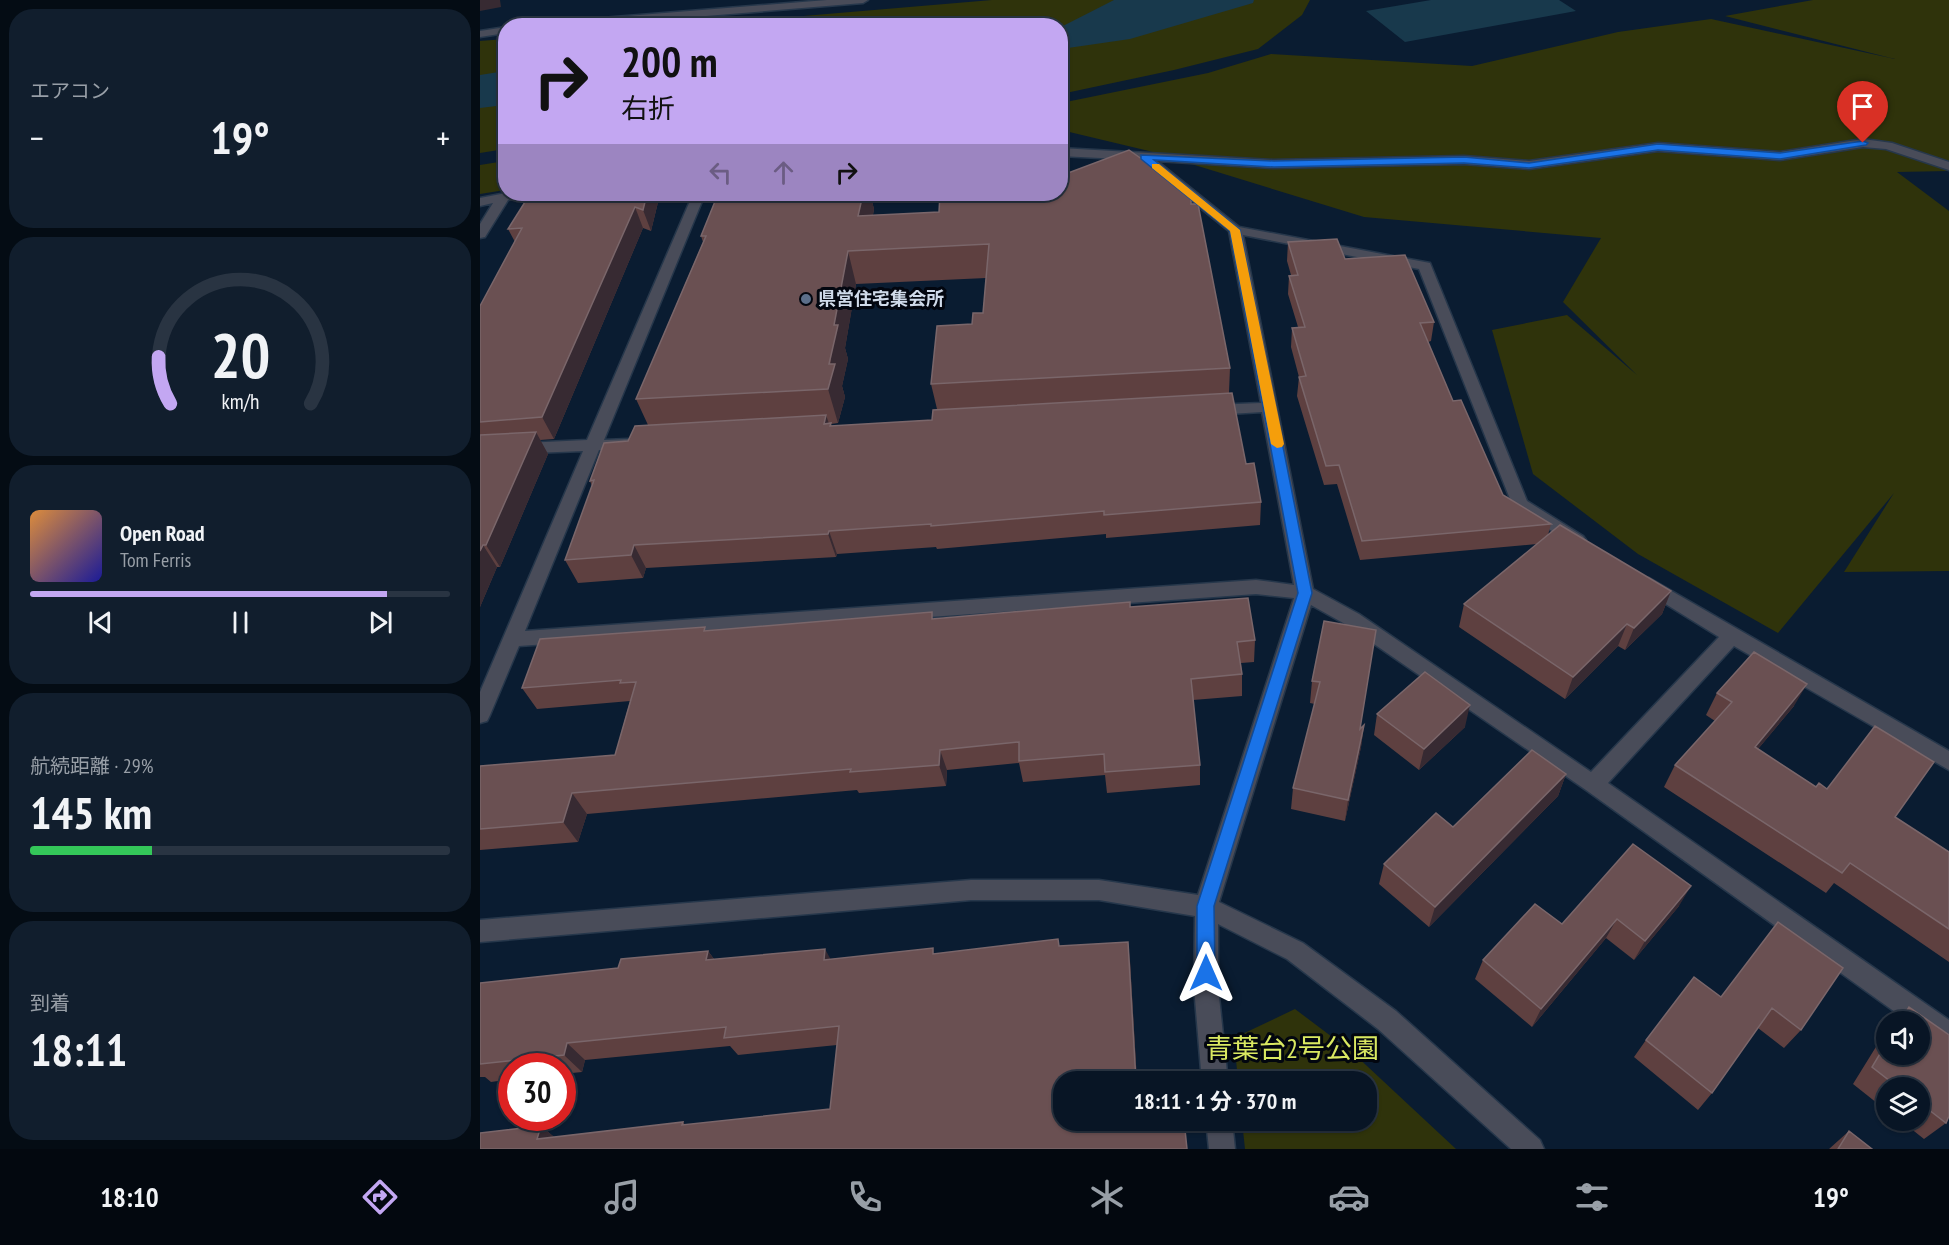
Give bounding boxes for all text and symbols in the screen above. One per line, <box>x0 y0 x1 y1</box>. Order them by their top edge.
text: 200 m <box>621 34 718 89</box>
icon: right <box>522 42 600 120</box>
text: エアコン <box>30 78 110 104</box>
pin <box>1837 81 1888 143</box>
icon: arrive <box>1846 90 1879 123</box>
text: 右折 <box>621 91 675 125</box>
text: 19° <box>210 108 270 166</box>
text: − <box>30 116 44 159</box>
text: + <box>436 116 450 159</box>
icon: left <box>704 156 737 189</box>
icon: ahead <box>767 156 800 189</box>
icon: right <box>830 156 863 189</box>
place label: 県営住宅集会所 <box>818 287 944 310</box>
marker: 県営住宅集会所 <box>799 292 813 306</box>
text: 20 <box>210 314 270 395</box>
text: km/h <box>221 387 259 415</box>
text: Open Road <box>120 519 205 547</box>
text: Tom Ferris <box>120 547 191 573</box>
icon: previous <box>84 606 117 639</box>
icon: pause <box>224 606 257 639</box>
icon: next <box>364 606 397 639</box>
text: 航続距離 · 29% <box>30 753 153 779</box>
text: 145 km <box>30 783 152 841</box>
position arrow <box>1174 941 1238 1005</box>
text: 到着 <box>30 990 70 1016</box>
map controls <box>1876 1011 1930 1131</box>
button: sound <box>1876 1011 1930 1065</box>
text: 18:11 <box>30 1020 127 1078</box>
park label: 青葉台2号公園 <box>1205 1031 1379 1065</box>
speed limit sign: 30 <box>498 1053 576 1131</box>
button: layers <box>1876 1077 1930 1131</box>
text: 18:11 · 1 分 · 370 m <box>1134 1087 1296 1115</box>
icon: directions <box>359 1176 401 1218</box>
icon: music <box>601 1176 643 1218</box>
icon: phone <box>844 1176 886 1218</box>
icon: climate <box>1086 1176 1128 1218</box>
icon: car <box>1328 1176 1370 1218</box>
icon: filters <box>1571 1176 1613 1218</box>
text: 18:10 <box>100 1180 159 1214</box>
text: 19° <box>1813 1180 1849 1214</box>

